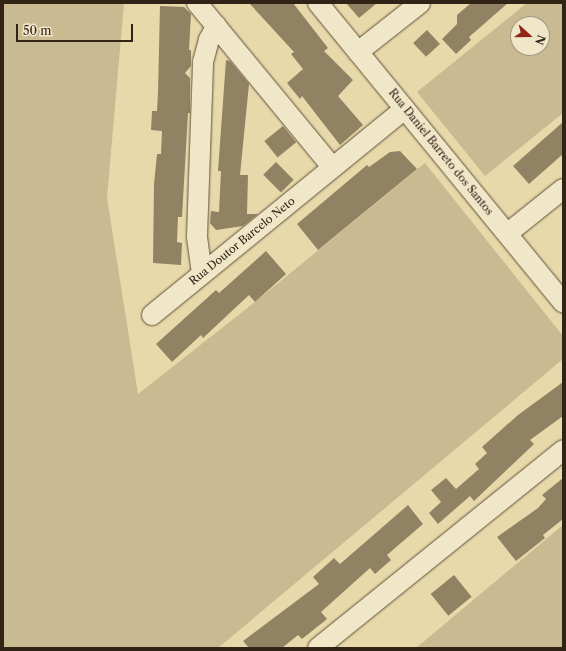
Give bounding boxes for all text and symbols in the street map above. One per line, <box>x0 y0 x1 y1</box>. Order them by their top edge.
scale bar <box>18 16 135 42</box>
north arrow <box>510 16 550 56</box>
text: 50 m <box>23 23 52 38</box>
text: N <box>532 33 549 47</box>
street label: Rua Daniel Barreto dos Santos <box>386 86 496 218</box>
street label: Rua Doutor Barcelo Neto <box>186 194 298 288</box>

